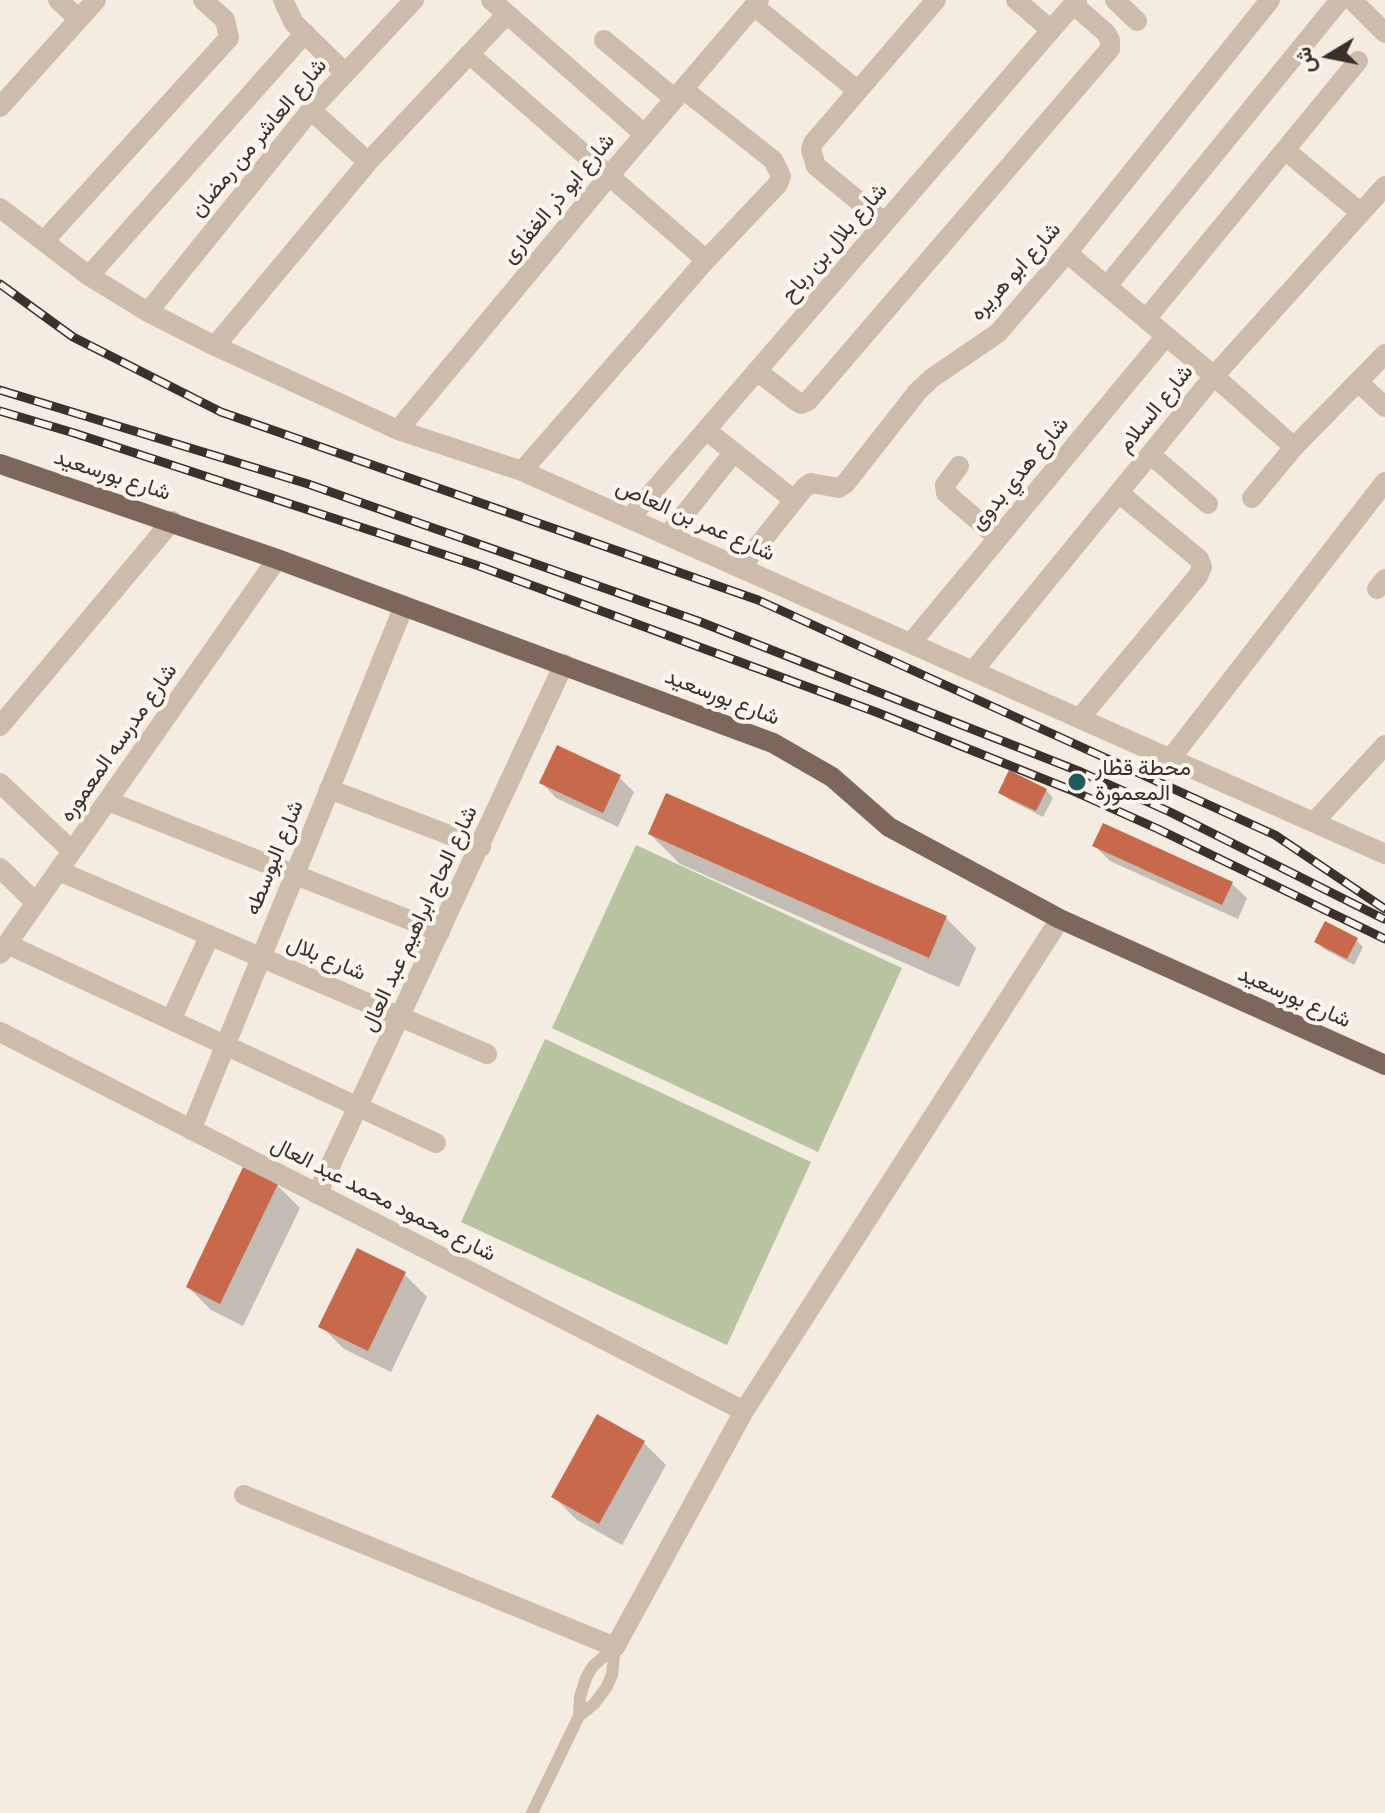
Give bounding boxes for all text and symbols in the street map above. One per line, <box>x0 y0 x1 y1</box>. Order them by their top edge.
north arrow <box>1289 16 1369 96</box>
text: ش <box>1289 45 1320 76</box>
street label: شارع العاشر من رمضان <box>185 53 333 223</box>
street label: شارع ابو ذر الغفارى <box>497 128 621 270</box>
street label: شارع بلال بن رباح <box>776 178 894 308</box>
street label: شارع ابو هريره <box>965 217 1067 327</box>
street label: شارع السلام <box>1113 360 1199 458</box>
street label: شارع هدي بدوى <box>965 412 1075 536</box>
street label: شارع بورسعيد <box>50 445 174 507</box>
street label: شارع عمر بن العاص <box>612 474 778 568</box>
street label: شارع مدرسه المعموره <box>55 659 183 827</box>
street label: شارع بورسعيد <box>661 664 783 732</box>
place label: محطة قطار المعمورة <box>1095 756 1191 808</box>
marker: محطة قطار المعمورة <box>1066 771 1088 793</box>
street label: شارع البوسطه <box>240 797 310 919</box>
street label: شارع الحاج ابراهيم عبد العال <box>356 802 484 1036</box>
street label: شارع بلال <box>283 931 369 987</box>
street label: شارع بورسعيد <box>1233 961 1355 1035</box>
street label: شارع محمود محمد عبد العال <box>266 1132 500 1268</box>

